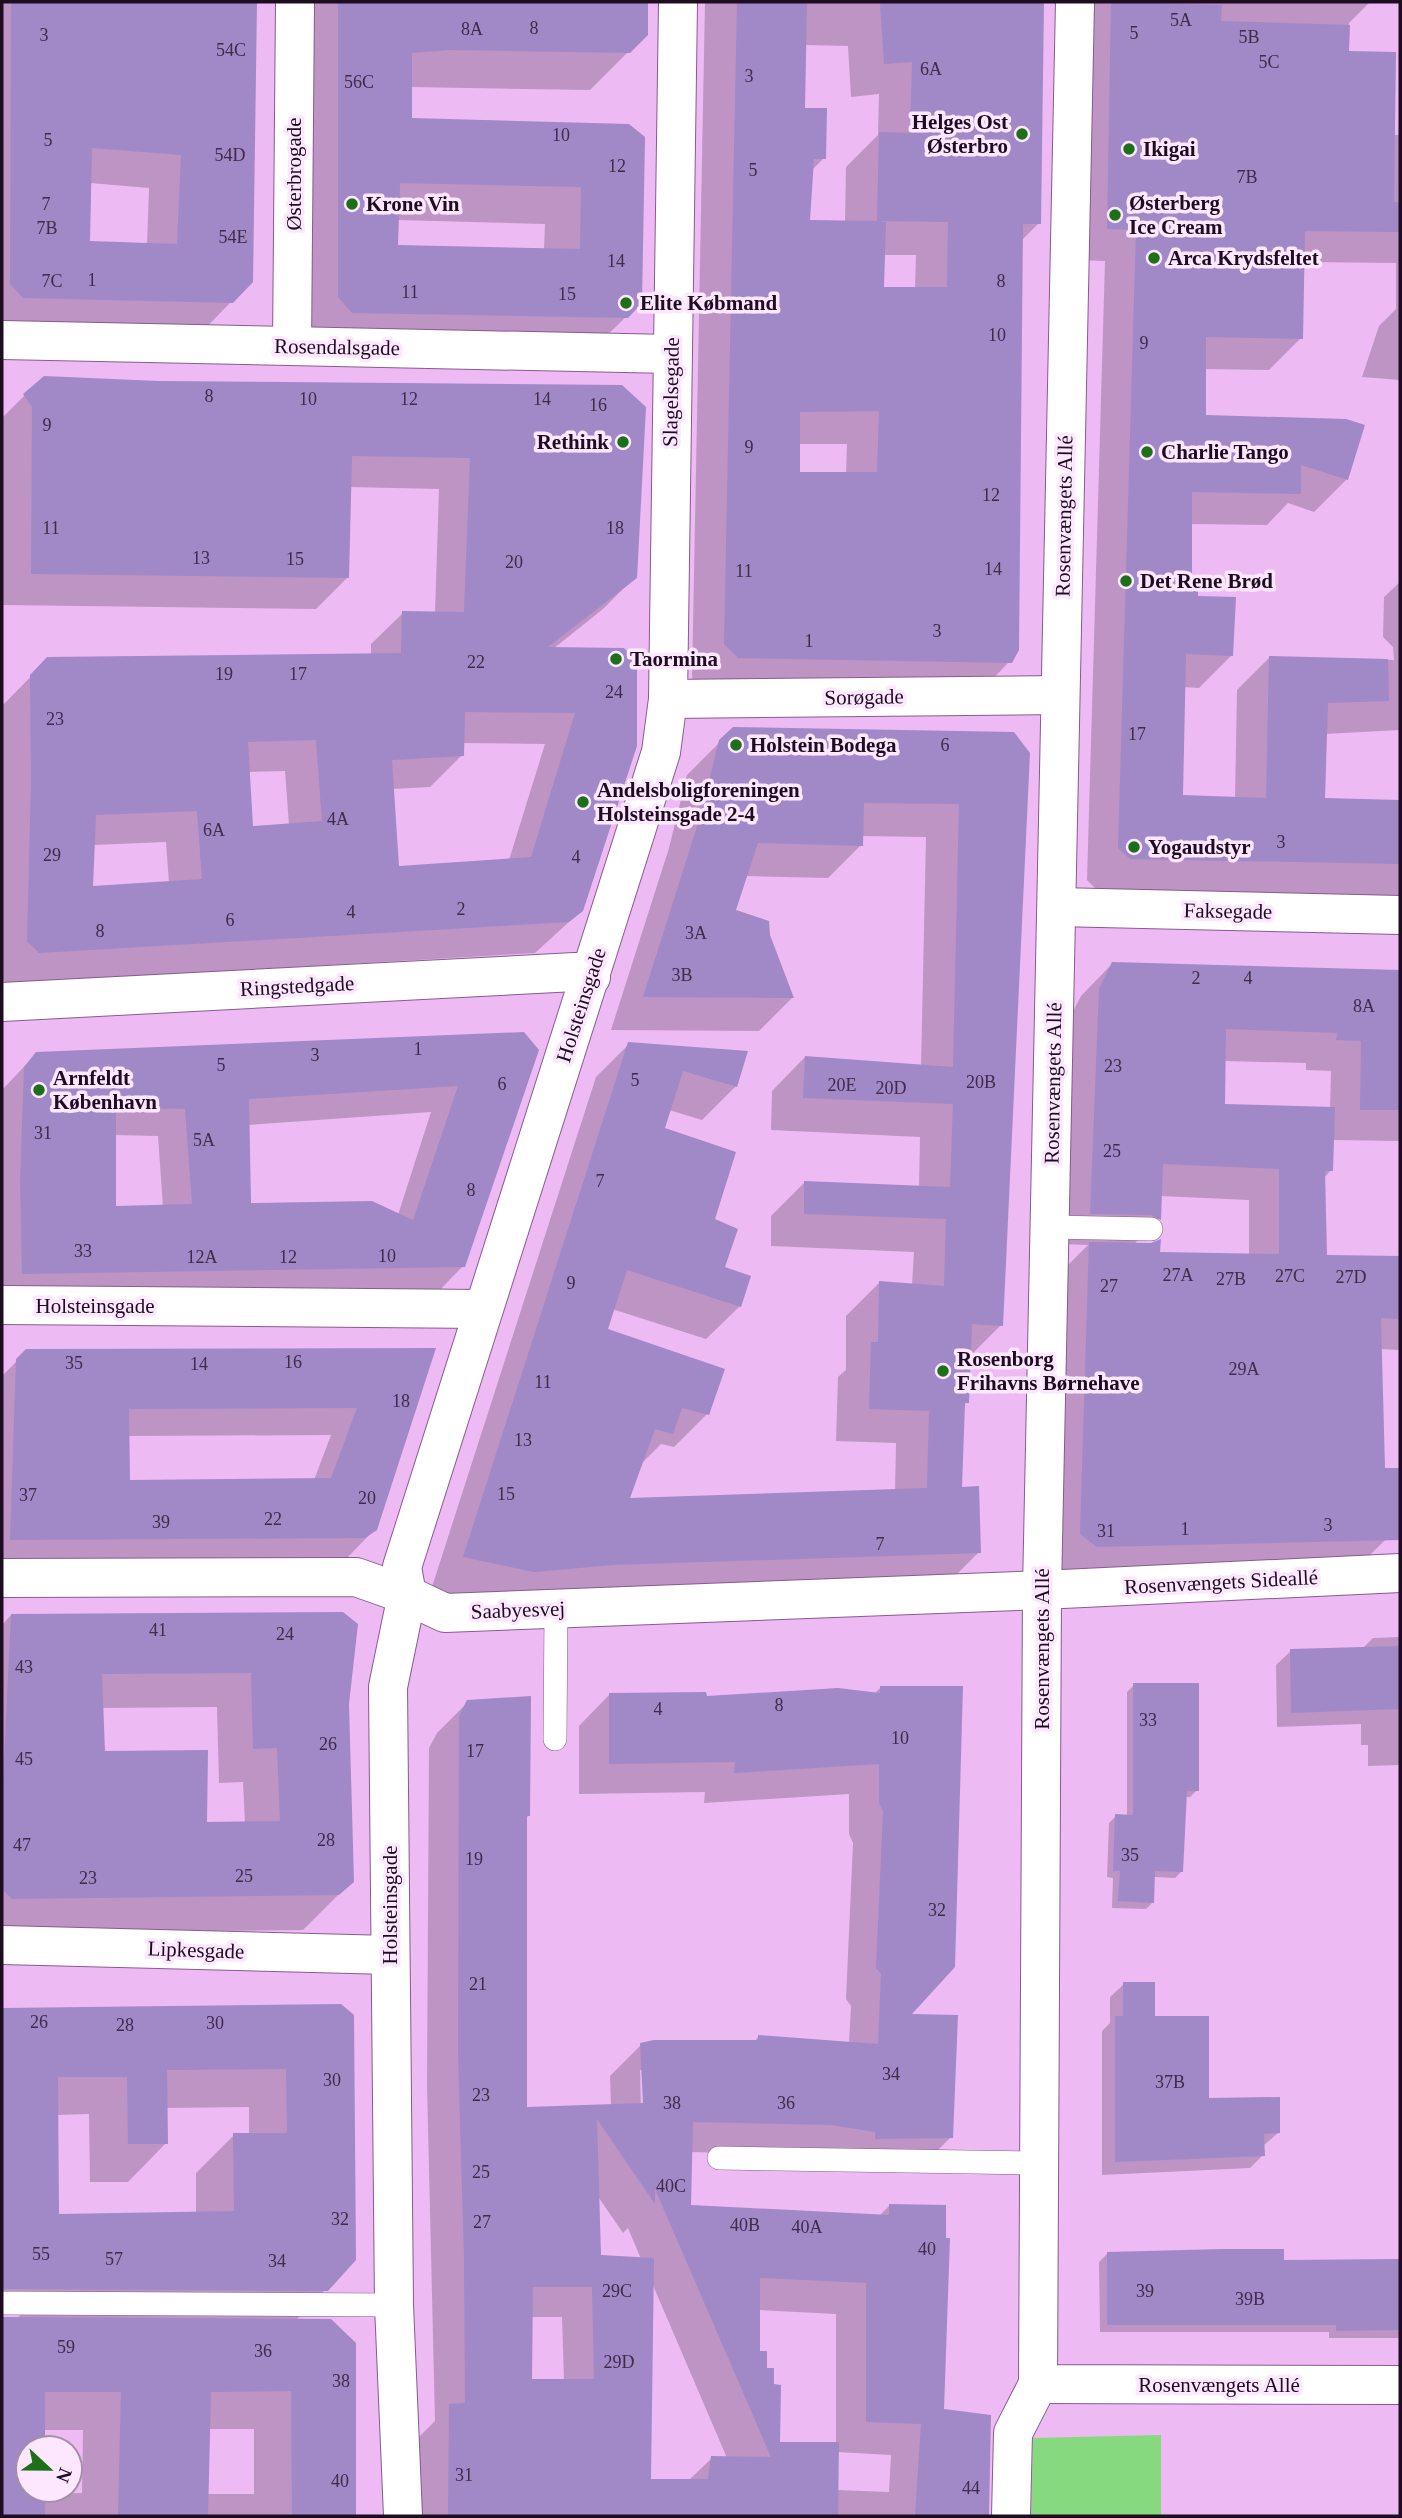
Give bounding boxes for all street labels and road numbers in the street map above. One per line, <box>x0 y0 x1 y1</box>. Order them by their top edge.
street label: Østerbrogade <box>282 117 306 231</box>
street label: Rosendalsgade <box>274 334 400 360</box>
street label: Slagelsegade <box>658 337 684 447</box>
street label: Rosenvængets Allé <box>1051 435 1077 597</box>
street label: Sorøgade <box>824 684 904 710</box>
street label: Faksegade <box>1183 898 1273 924</box>
street label: Holsteinsgade <box>551 945 611 1065</box>
street label: Ringstedgade <box>239 971 355 1001</box>
street label: Rosenvængets Allé <box>1040 1002 1066 1164</box>
street label: Holsteinsgade <box>36 1294 154 1318</box>
street label: Rosenvængets Sideallé <box>1123 1565 1319 1599</box>
street label: Rosenvængets Allé <box>1030 1568 1054 1730</box>
street label: Saabyesvej <box>470 1596 566 1624</box>
street label: Holsteinsgade <box>378 1846 402 1964</box>
street label: Lipkesgade <box>147 1936 245 1964</box>
street label: Rosenvængets Allé <box>1138 2373 1300 2397</box>

